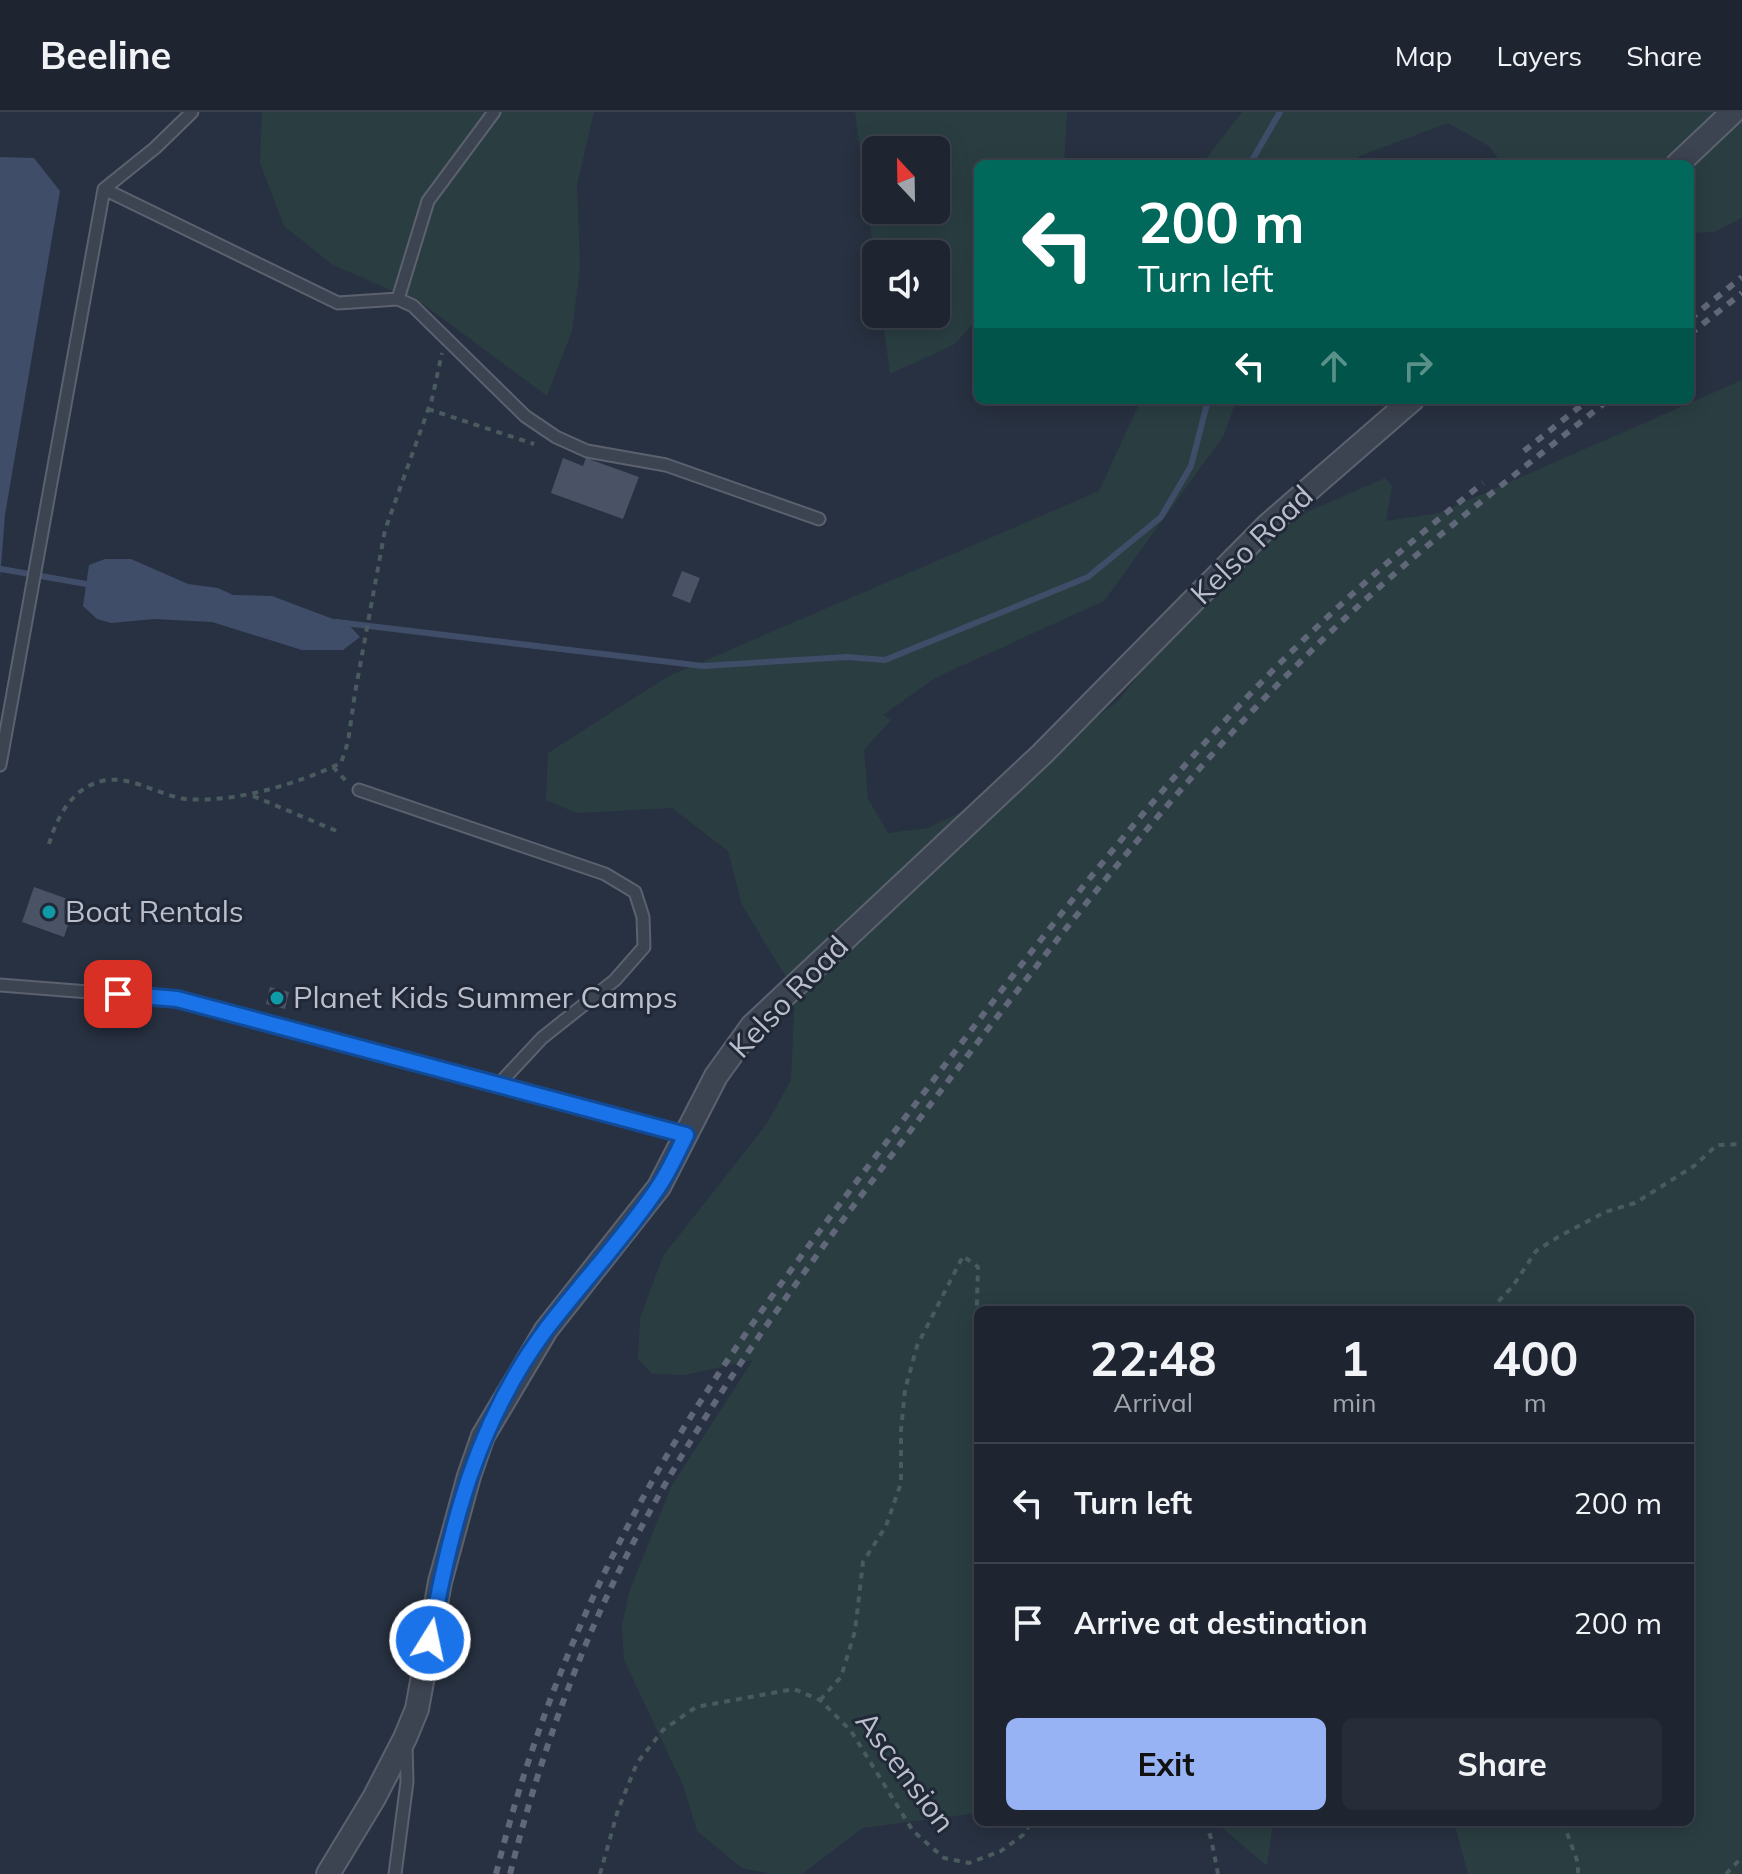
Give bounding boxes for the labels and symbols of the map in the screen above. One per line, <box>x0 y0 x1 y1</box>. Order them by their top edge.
north arrow <box>862 136 950 224</box>
street label: Kelso Road <box>1182 477 1320 612</box>
place label: Boat Rentals <box>65 892 244 930</box>
marker: Boat Rentals <box>40 903 58 921</box>
street label: Kelso Road <box>721 927 856 1065</box>
pin <box>84 960 152 1028</box>
place label: Planet Kids Summer Camps <box>293 978 678 1016</box>
marker: Planet Kids Summer Camps <box>268 989 286 1007</box>
position arrow <box>388 1598 472 1682</box>
street label: Ascension <box>848 1703 964 1840</box>

